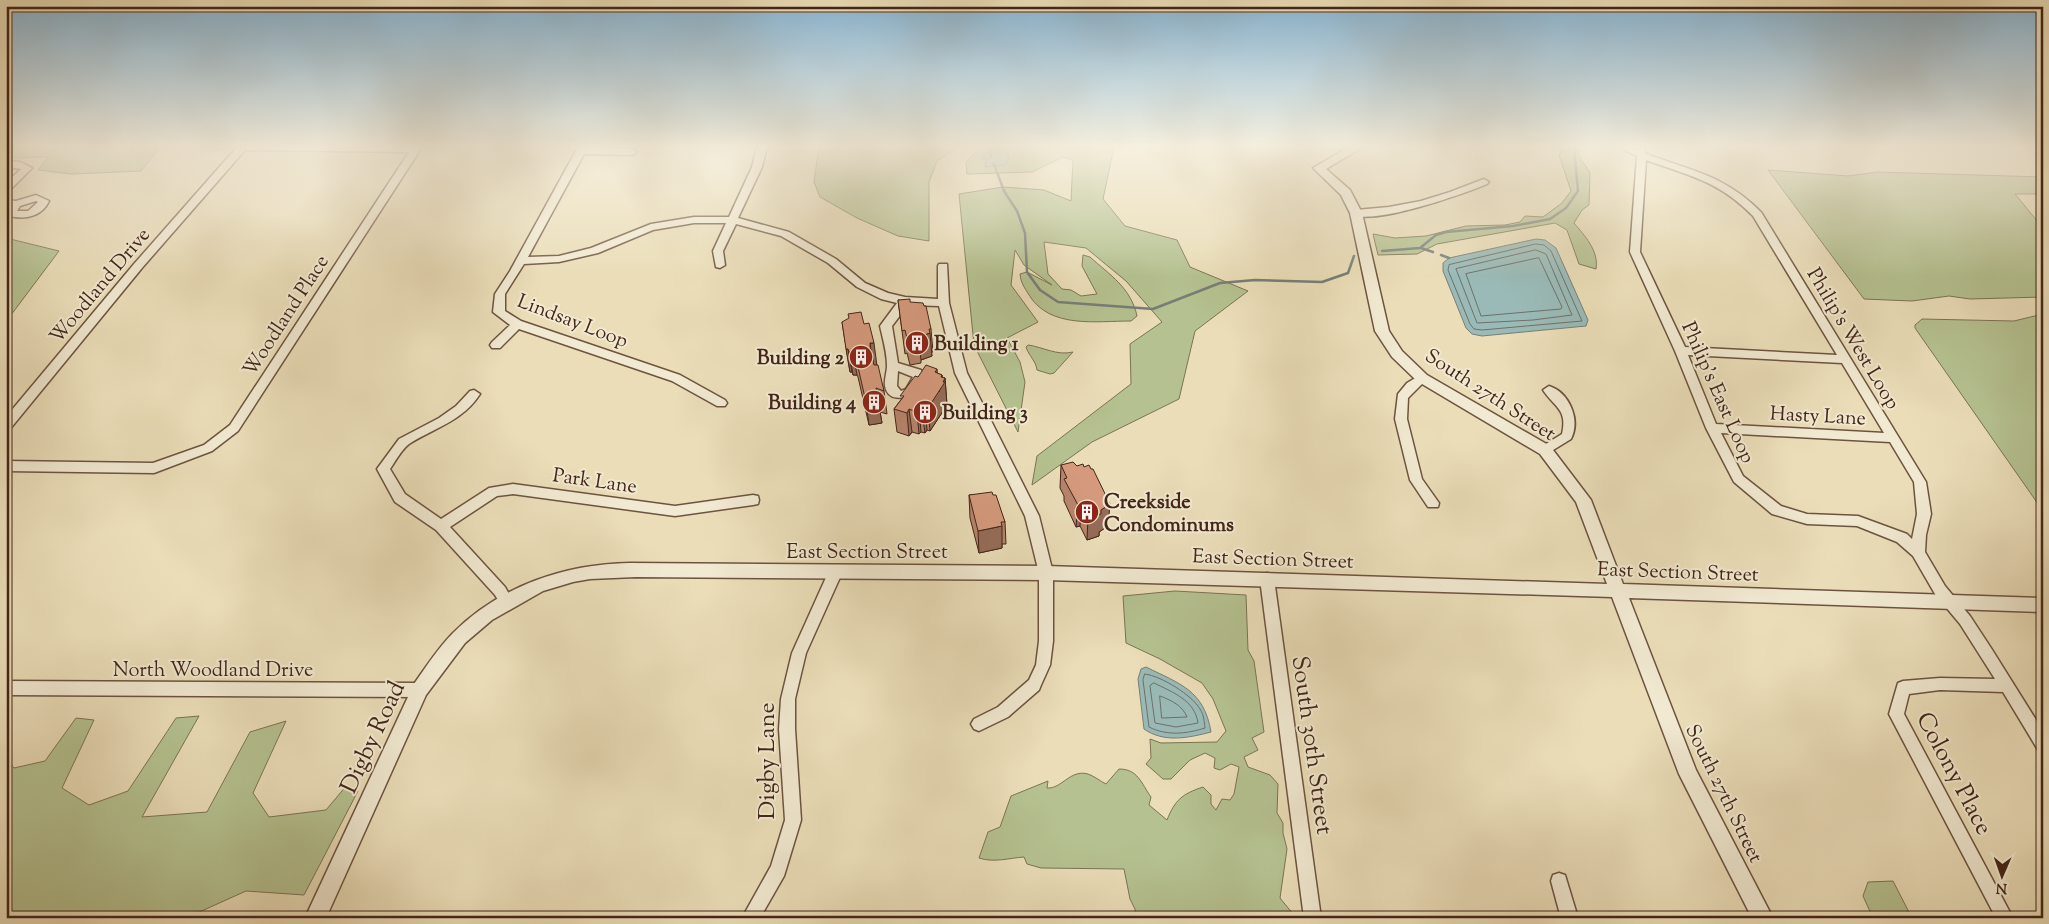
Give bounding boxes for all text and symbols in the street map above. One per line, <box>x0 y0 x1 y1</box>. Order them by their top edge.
street label: Woodland Drive <box>44 222 158 351</box>
street label: Woodland Place <box>237 250 337 383</box>
street label: Philip's West Loop <box>1798 263 1906 416</box>
street label: Lindsay Loop <box>513 288 632 357</box>
street label: Philip's East Loop <box>1673 318 1761 468</box>
building icon: Building 1 <box>904 330 930 356</box>
place label: Building 1 <box>934 331 1019 360</box>
street label: South 27th Street <box>1418 343 1561 449</box>
building icon: Building 2 <box>848 344 874 370</box>
place label: Building 2 <box>757 345 845 374</box>
building icon: Building 4 <box>861 389 887 415</box>
place label: Building 4 <box>768 390 856 419</box>
building icon: Building 3 <box>912 399 938 425</box>
place label: Building 3 <box>942 400 1028 429</box>
street label: Hasty Lane <box>1769 400 1867 434</box>
street label: Park Lane <box>551 462 639 503</box>
place label: Creekside Condominums <box>1104 489 1234 541</box>
building icon: Creekside Condominums <box>1074 499 1100 525</box>
street label: East Section Street <box>786 539 948 568</box>
street label: East Section Street <box>1192 543 1354 578</box>
street label: East Section Street <box>1597 556 1759 591</box>
street label: South 30th Street <box>1282 654 1340 837</box>
street label: North Woodland Drive <box>113 657 313 686</box>
street label: Digby Road <box>333 676 415 800</box>
street label: Digby Lane <box>751 702 785 820</box>
street label: Colony Place <box>1907 706 2000 841</box>
street label: South 27th Street <box>1677 720 1769 868</box>
north arrow <box>1976 852 2026 902</box>
text: N <box>1996 877 2008 897</box>

